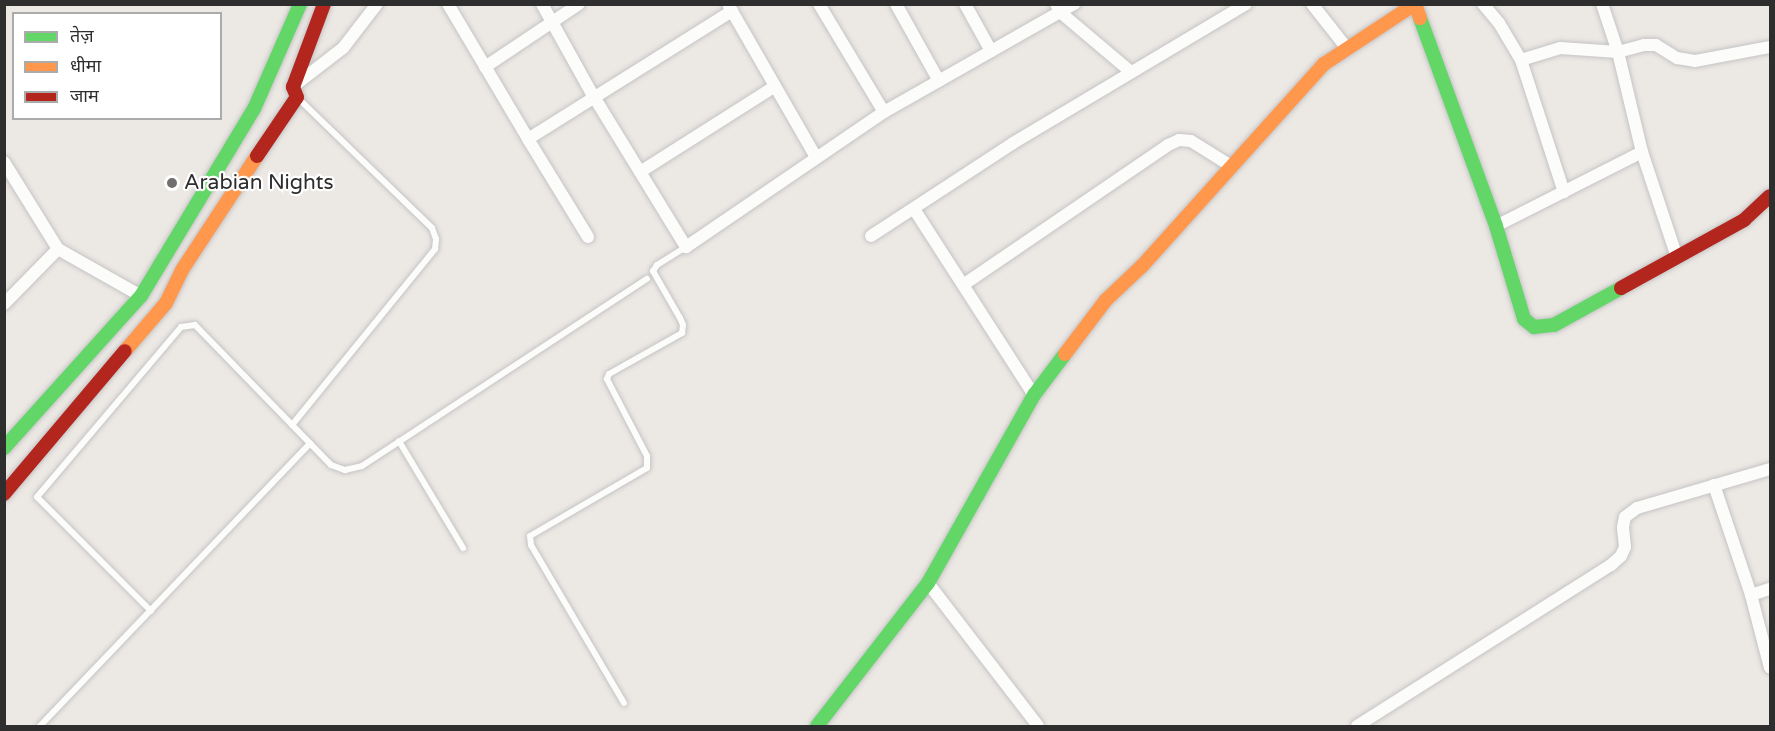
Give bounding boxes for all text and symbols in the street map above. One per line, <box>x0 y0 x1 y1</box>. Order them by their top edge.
legend <box>12 12 222 120</box>
text: तेज़ <box>70 25 94 47</box>
text: धीमा <box>70 55 101 77</box>
text: जाम <box>70 85 99 107</box>
place label: Arabian Nights <box>184 170 334 196</box>
marker: Arabian Nights <box>165 176 179 190</box>

